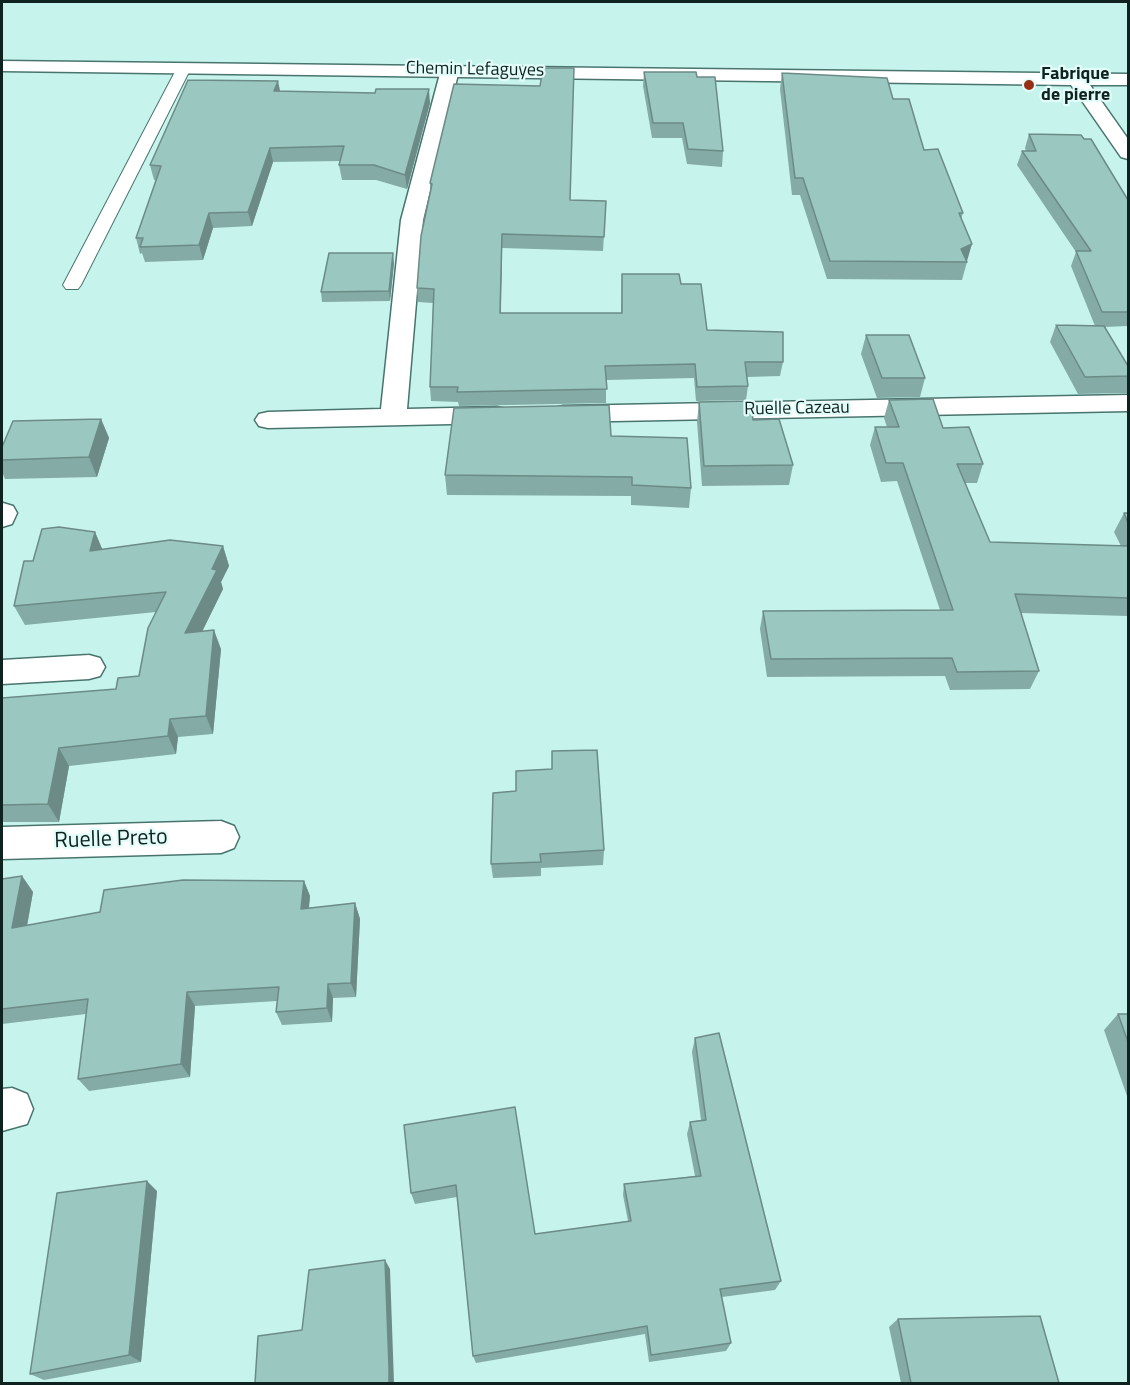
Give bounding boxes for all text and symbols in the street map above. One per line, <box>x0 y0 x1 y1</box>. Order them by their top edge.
street label: Chemin Lefaguyes <box>406 58 544 82</box>
place label: Fabrique de pierre <box>1041 64 1110 106</box>
marker: Fabrique de pierre <box>1022 78 1036 92</box>
street label: Ruelle Cazeau <box>744 397 850 421</box>
street label: Ruelle Preto <box>54 825 168 855</box>

